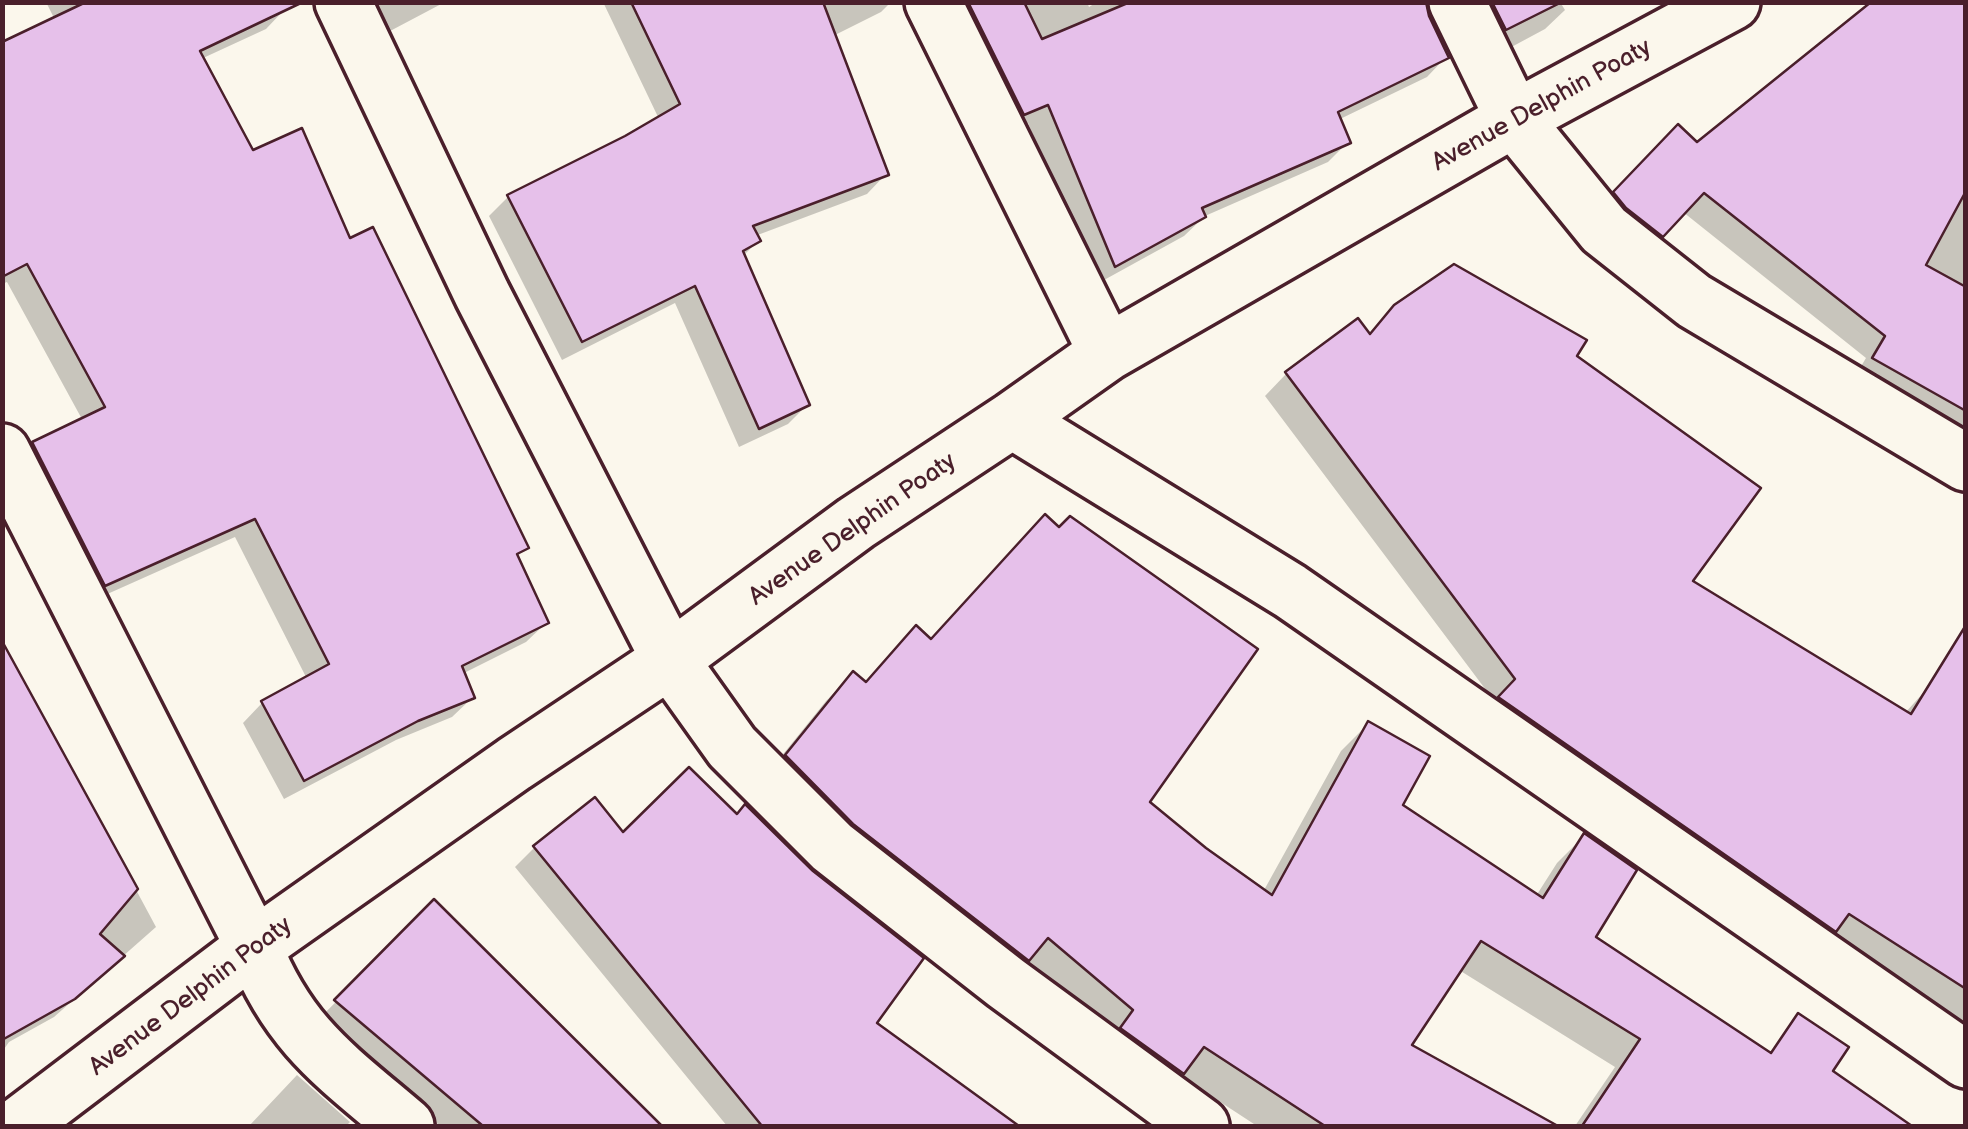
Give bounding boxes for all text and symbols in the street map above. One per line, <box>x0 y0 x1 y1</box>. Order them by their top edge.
street label: Avenue Delphin Poaty <box>1427 33 1657 179</box>
street label: Avenue Delphin Poaty <box>744 447 962 613</box>
street label: Avenue Delphin Poaty <box>84 911 298 1083</box>

